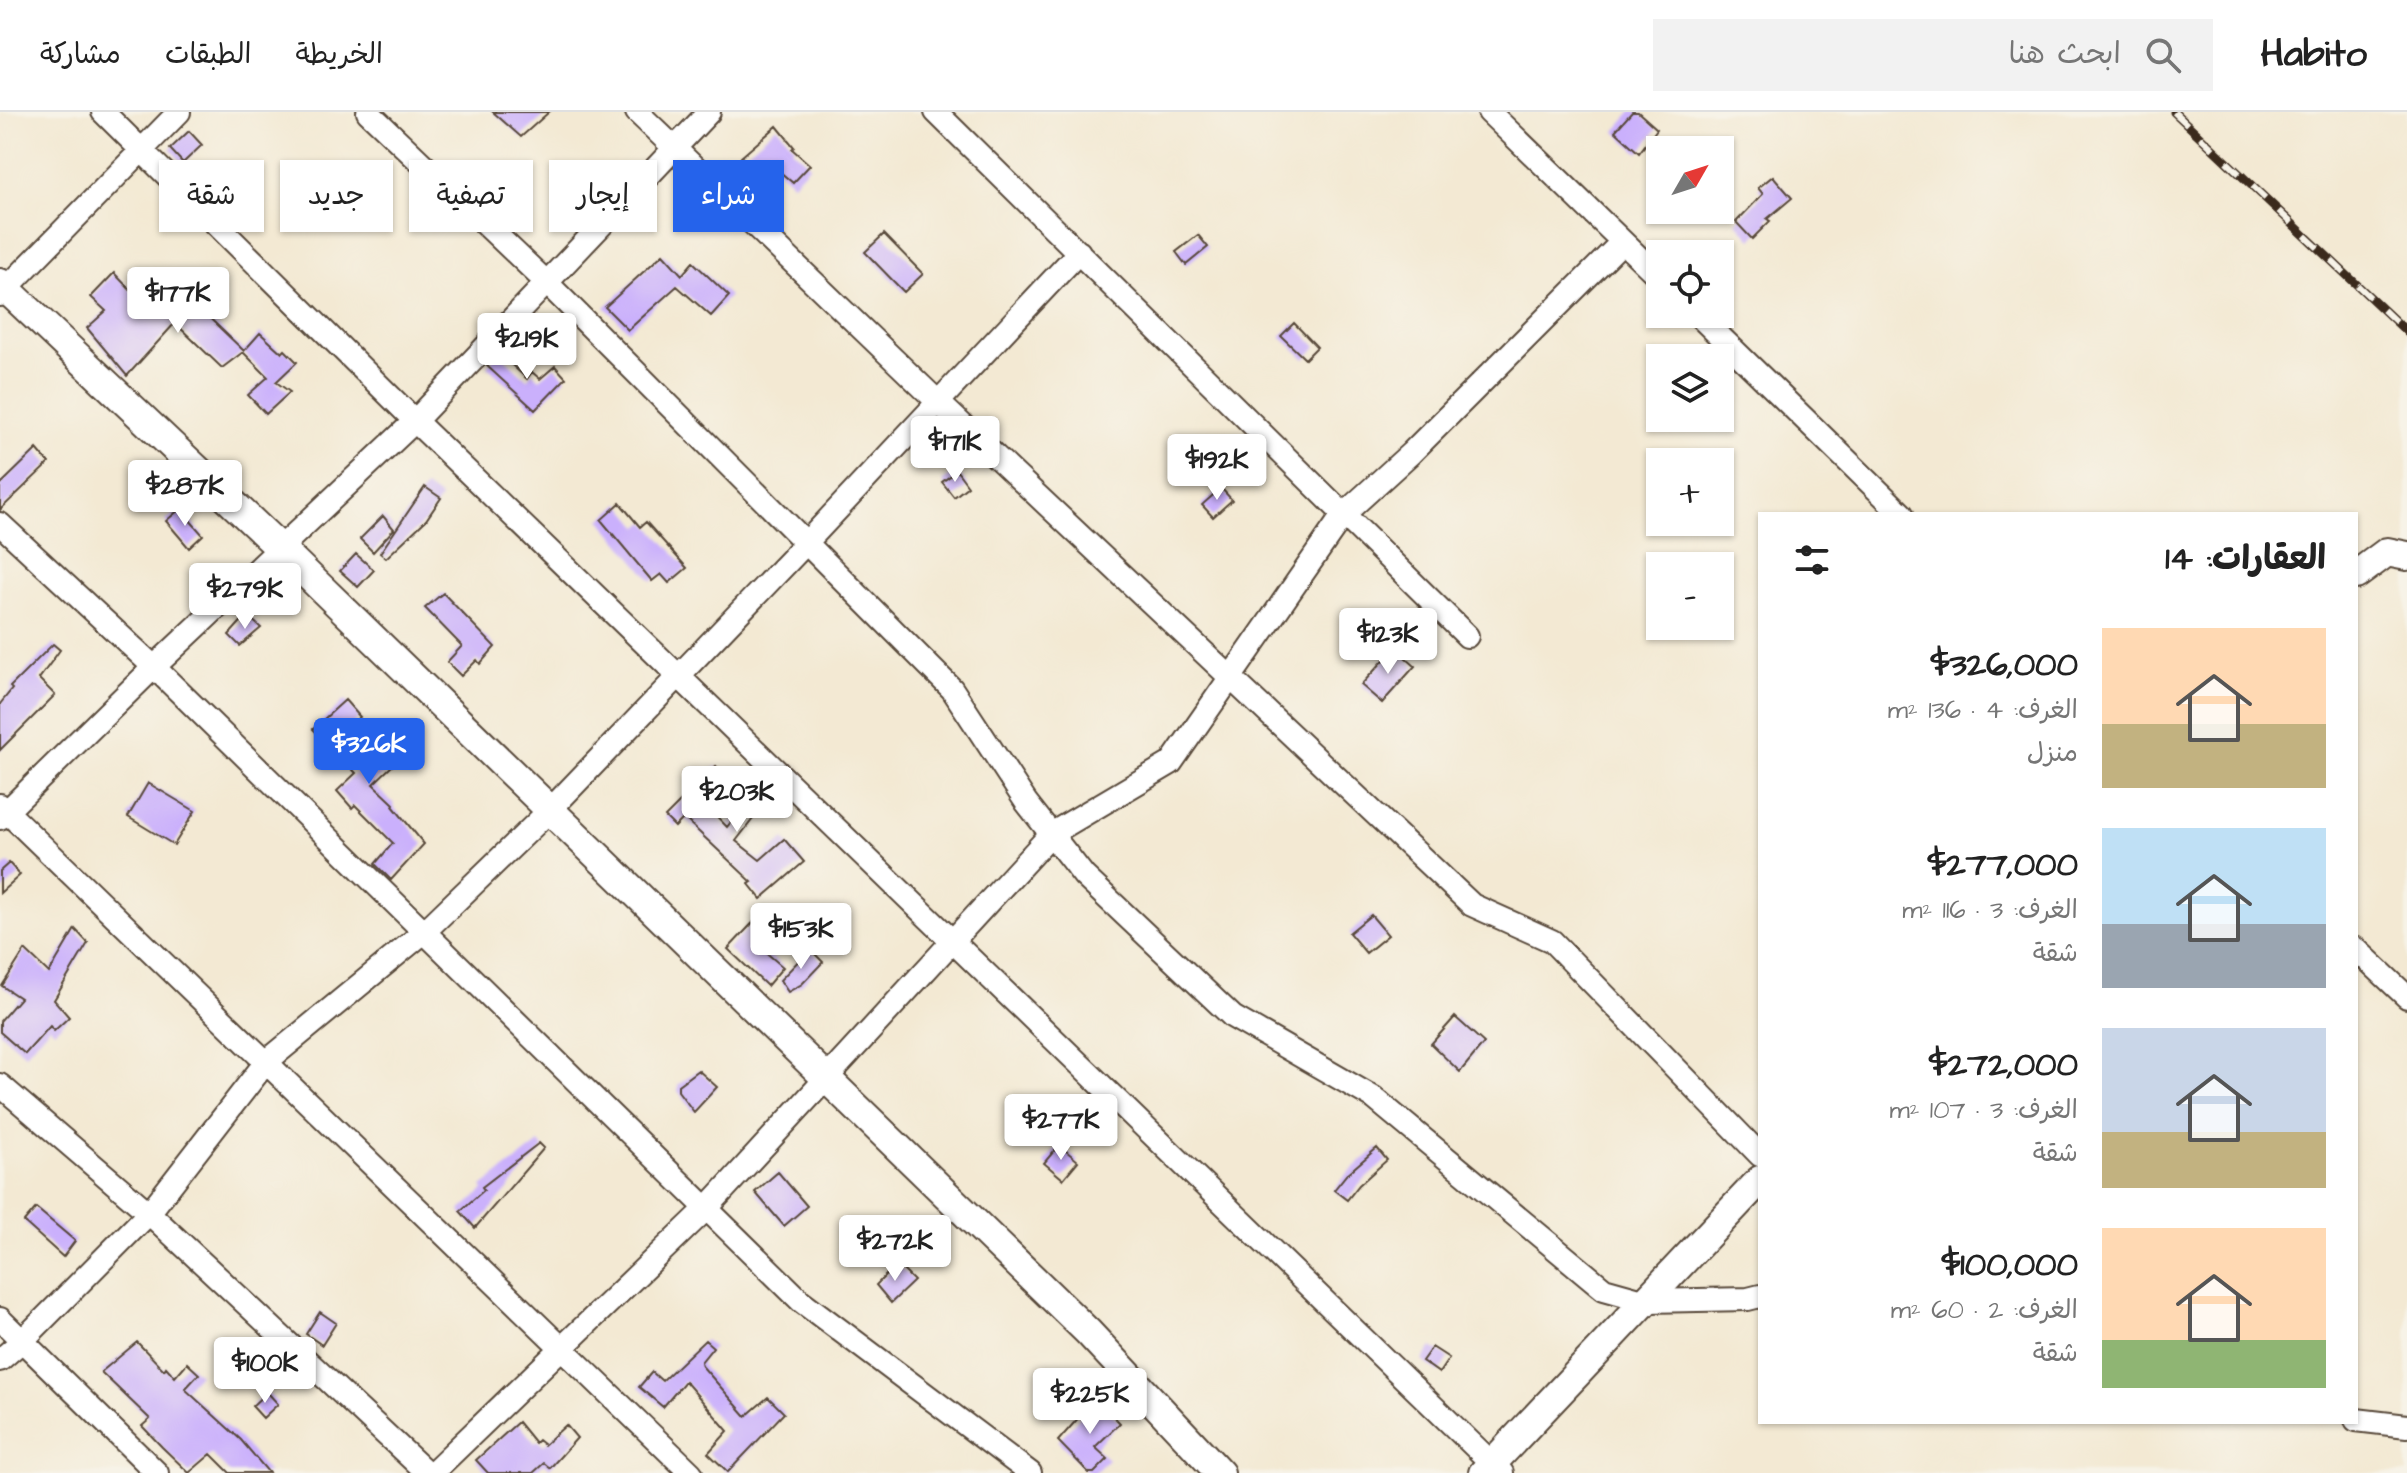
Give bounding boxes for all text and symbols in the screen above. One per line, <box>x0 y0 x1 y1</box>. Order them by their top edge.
search box <box>1653 19 2213 91</box>
text: Habito <box>2261 29 2367 81</box>
text: ابحث هنا <box>2009 33 2121 75</box>
icon: search <box>2141 33 2185 77</box>
text: مشاركة <box>40 35 121 74</box>
text: الطبقات <box>165 35 251 74</box>
text: الخريطة <box>295 35 383 74</box>
north arrow <box>1646 136 1734 224</box>
map controls <box>1646 136 1734 640</box>
chip: شقة <box>159 160 264 232</box>
chip: جديد <box>280 160 393 232</box>
chip: تصفية <box>409 160 533 232</box>
chip: إيجار <box>549 160 657 232</box>
chip: شراء <box>673 160 784 232</box>
button: locate <box>1646 240 1734 328</box>
pin: $177K <box>122 267 234 335</box>
text: $177K <box>145 275 211 311</box>
pin: $219K <box>471 313 583 381</box>
text: $219K <box>495 321 559 357</box>
button: layers <box>1646 344 1734 432</box>
pin: $171K <box>899 416 1011 484</box>
text: $171K <box>929 424 981 460</box>
pin: $192K <box>1161 434 1273 502</box>
text: $192K <box>1185 442 1249 478</box>
button: + <box>1646 448 1734 536</box>
pin: $287K <box>129 460 241 528</box>
text: $287K <box>146 468 224 504</box>
text: العقارات: 14 <box>2165 535 2326 583</box>
icon: filters <box>1790 538 1834 582</box>
button: − <box>1646 552 1734 640</box>
pin: $279K <box>189 563 301 631</box>
text: $279K <box>207 571 283 607</box>
pin: $123K <box>1332 608 1444 676</box>
text: $123K <box>1357 616 1419 652</box>
text: $326,000 <box>1931 641 2078 689</box>
icon: home <box>2166 660 2262 756</box>
text: الغرف: 4 · 136 m² <box>1888 692 2078 728</box>
pin: $326K <box>313 718 425 786</box>
text: $326K <box>332 726 406 762</box>
text: منزل <box>2027 735 2078 771</box>
pin: $203K <box>681 766 793 834</box>
text: $203K <box>700 774 774 810</box>
text: $277,000 <box>1927 841 2078 889</box>
icon: home <box>2166 860 2262 956</box>
text: الغرف: 3 · 116 m² <box>1902 892 2078 928</box>
pin: $153K <box>745 903 857 971</box>
text: $153K <box>768 911 834 947</box>
text: شقة <box>2033 935 2078 971</box>
text: $272,000 <box>1929 1041 2078 1089</box>
icon: home <box>2166 1060 2262 1156</box>
text: الغرف: 3 · 107 m² <box>1889 1092 2078 1128</box>
pin: $277K <box>1005 1094 1117 1162</box>
text: $277K <box>1022 1102 1100 1138</box>
text: شقة <box>2033 1135 2078 1171</box>
pin: $272K <box>839 1215 951 1283</box>
text: $272K <box>857 1223 933 1259</box>
text: $100,000 <box>1941 1241 2078 1289</box>
icon: home <box>2166 1260 2262 1356</box>
text: الغرف: 2 · 60 m² <box>1891 1292 2078 1328</box>
text: شقة <box>2033 1335 2078 1371</box>
pin: $100K <box>209 1337 321 1405</box>
text: $100K <box>232 1345 298 1381</box>
pin: $225K <box>1034 1368 1146 1436</box>
text: $225K <box>1051 1376 1129 1412</box>

